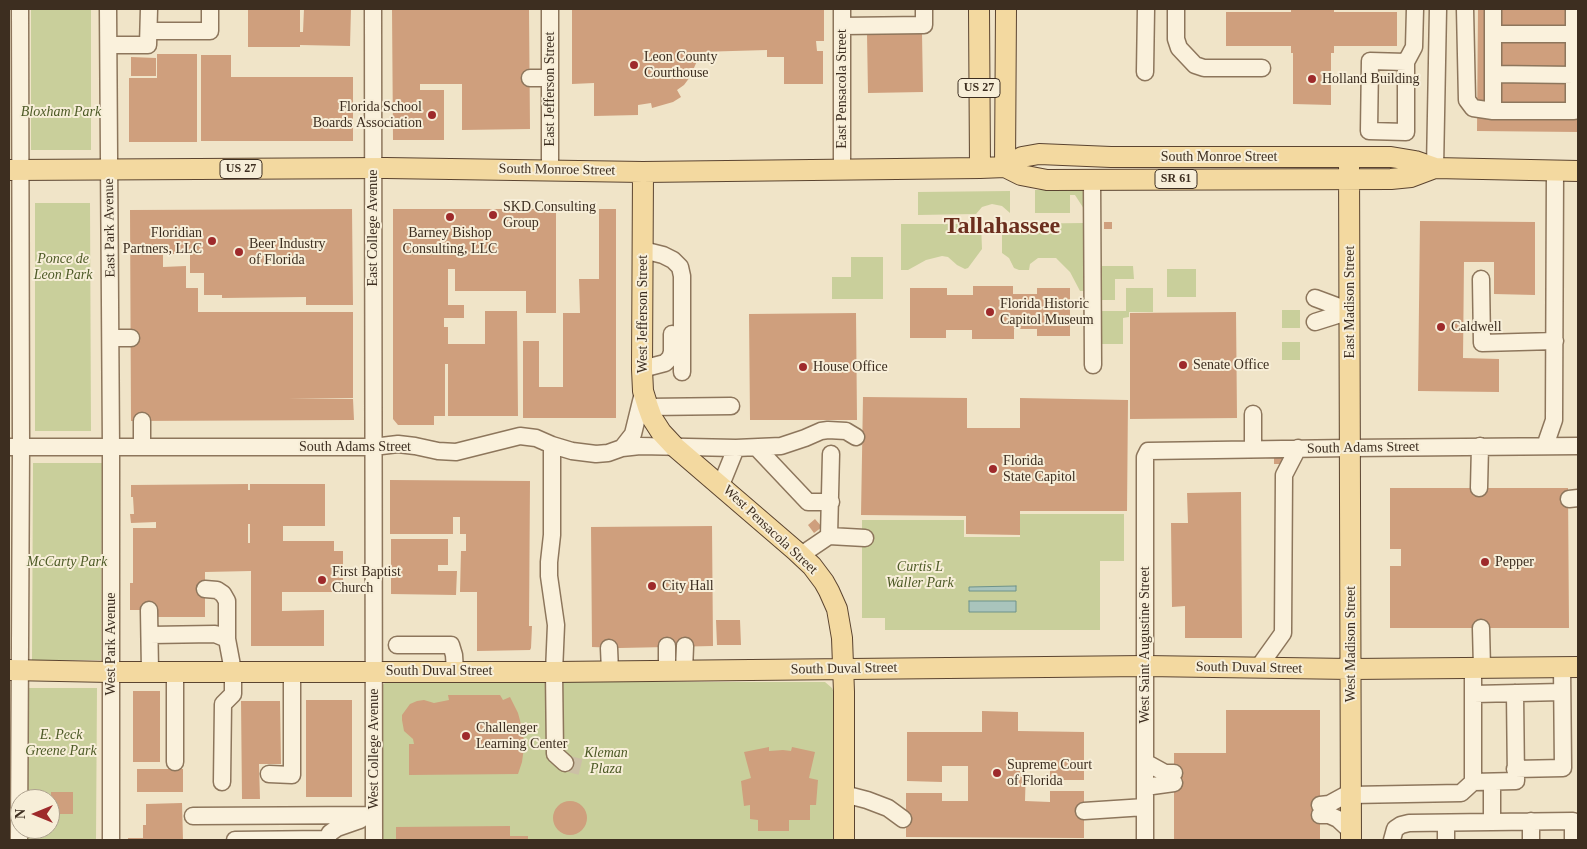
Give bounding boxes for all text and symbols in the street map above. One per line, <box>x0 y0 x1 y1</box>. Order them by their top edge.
street label: East Pensacola Street <box>834 29 850 149</box>
street label: East Jefferson Street <box>542 32 558 146</box>
place label: Leon County Courthouse <box>644 49 717 82</box>
marker: Leon County Courthouse <box>628 59 640 71</box>
place label: Holland Building <box>1322 71 1420 87</box>
marker: Holland Building <box>1306 73 1318 85</box>
road number: US 27 <box>958 78 1000 98</box>
place label: Florida School Boards Association <box>313 99 422 132</box>
park label: Bloxham Park <box>21 104 101 120</box>
marker: Florida School Boards Association <box>426 109 438 121</box>
street label: South Monroe Street <box>1161 149 1277 165</box>
road number: US 27 <box>220 160 262 178</box>
street label: South Monroe Street <box>499 161 615 179</box>
street label: East College Avenue <box>365 169 381 287</box>
road number: SR 61 <box>1155 170 1197 188</box>
street label: East Park Avenue <box>101 178 119 278</box>
place label: SKD Consulting Group <box>503 199 596 232</box>
marker: SKD Consulting Group <box>487 209 499 221</box>
marker: Barney Bishop Consulting, LLC <box>444 211 456 223</box>
district label: Tallahassee <box>944 213 1060 241</box>
place label: Floridian Partners, LLC <box>123 225 202 258</box>
place label: Barney Bishop Consulting, LLC <box>403 225 497 258</box>
marker: Floridian Partners, LLC <box>206 235 218 247</box>
place label: Beer Industry of Florida <box>249 236 326 268</box>
marker: Beer Industry of Florida <box>233 246 245 258</box>
street label: East Madison Street <box>1342 246 1358 358</box>
park label: Ponce de Leon Park <box>34 251 92 284</box>
street label: West Jefferson Street <box>635 255 651 373</box>
place label: Florida Historic Capitol Museum <box>1000 296 1094 328</box>
marker: Florida Historic Capitol Museum <box>984 306 996 318</box>
place label: Caldwell <box>1451 319 1502 335</box>
marker: Caldwell <box>1435 321 1447 333</box>
place label: Senate Office <box>1193 357 1269 373</box>
place label: House Office <box>813 359 888 375</box>
marker: Senate Office <box>1177 359 1189 371</box>
marker: House Office <box>797 361 809 373</box>
street label: South Adams Street <box>299 439 411 455</box>
street label: South Adams Street <box>1307 439 1419 457</box>
place label: Florida State Capitol <box>1003 453 1076 486</box>
marker: Florida State Capitol <box>987 463 999 475</box>
street label: West Pensacola Street <box>719 482 821 578</box>
park label: McCarty Park <box>27 554 107 570</box>
place label: Pepper <box>1495 554 1534 570</box>
marker: Pepper <box>1479 556 1491 568</box>
park label: Curtis L Waller Park <box>886 559 954 592</box>
place label: First Baptist Church <box>332 564 401 596</box>
street label: West Saint Augustine Street <box>1137 566 1153 724</box>
marker: First Baptist Church <box>316 574 328 586</box>
place label: City Hall <box>662 578 714 594</box>
marker: City Hall <box>646 580 658 592</box>
street label: West Madison Street <box>1343 586 1359 702</box>
street label: West Park Avenue <box>103 593 119 695</box>
street label: South Duval Street <box>1196 659 1302 677</box>
street label: South Duval Street <box>791 660 897 678</box>
street label: South Duval Street <box>386 663 492 679</box>
street label: West College Avenue <box>366 689 382 809</box>
place label: Challenger Learning Center <box>476 720 567 752</box>
park label: E. Peck Greene Park <box>25 727 97 760</box>
marker: Challenger Learning Center <box>460 730 472 742</box>
park label: Kleman Plaza <box>584 745 628 778</box>
place label: Supreme Court of Florida <box>1007 757 1092 790</box>
marker: Supreme Court of Florida <box>991 767 1003 779</box>
north arrow <box>10 789 60 839</box>
text: N <box>13 809 28 819</box>

